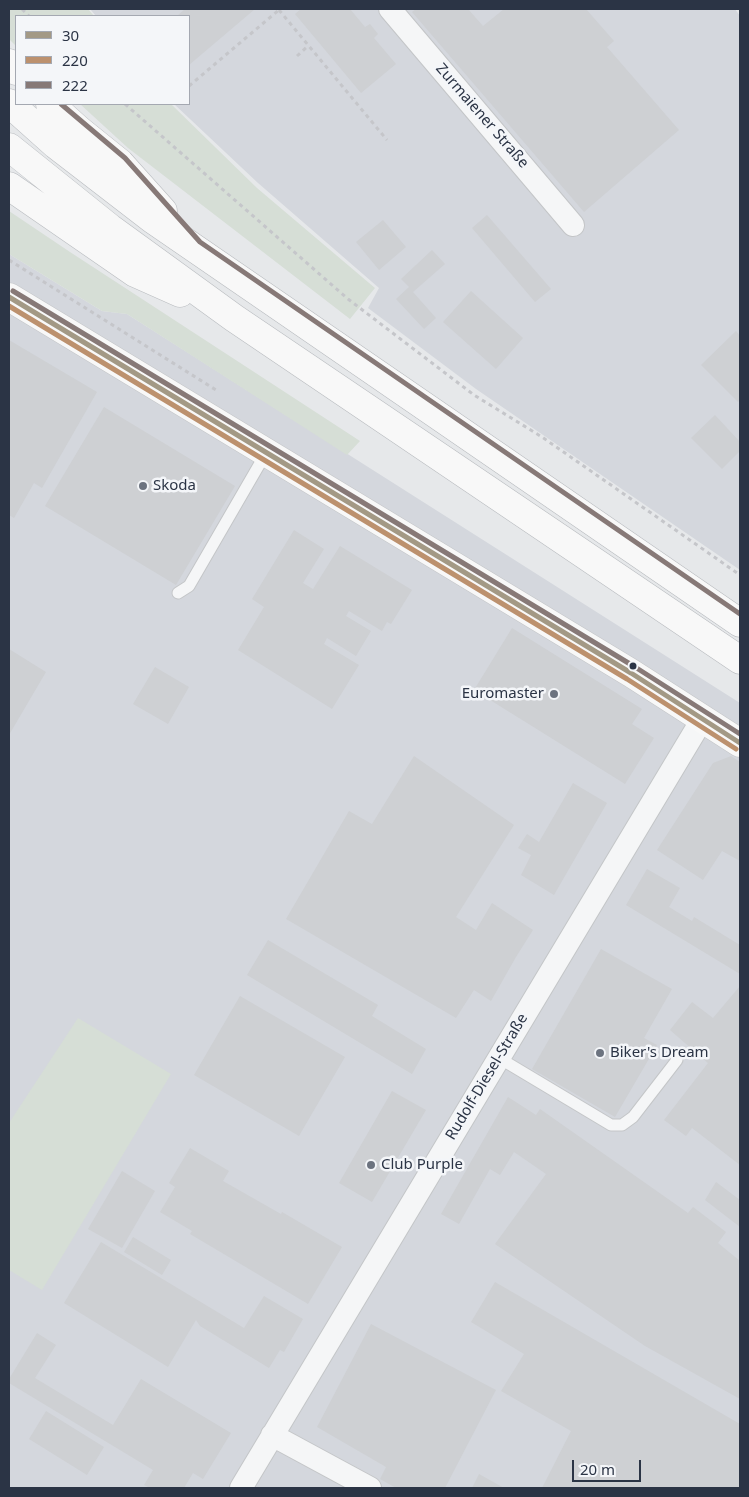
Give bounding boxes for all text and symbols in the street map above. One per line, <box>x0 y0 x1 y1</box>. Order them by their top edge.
legend <box>15 15 190 105</box>
text: 30 <box>62 25 79 45</box>
text: 220 <box>62 50 88 70</box>
street label: Zurmaiener Straße <box>432 60 532 172</box>
text: 222 <box>62 75 88 95</box>
place label: Skoda <box>153 477 196 495</box>
marker: Skoda <box>137 480 149 492</box>
unlabelled marker <box>628 661 638 671</box>
place label: Euromaster <box>462 685 544 703</box>
marker: Euromaster <box>548 688 560 700</box>
street label: Rudolf-Diesel-Straße <box>442 1011 532 1143</box>
place label: Biker's Dream <box>610 1044 709 1062</box>
marker: Biker's Dream <box>594 1047 606 1059</box>
place label: Club Purple <box>381 1156 463 1174</box>
marker: Club Purple <box>365 1159 377 1171</box>
scale bar <box>574 1450 643 1482</box>
text: 20 m <box>580 1459 615 1479</box>

